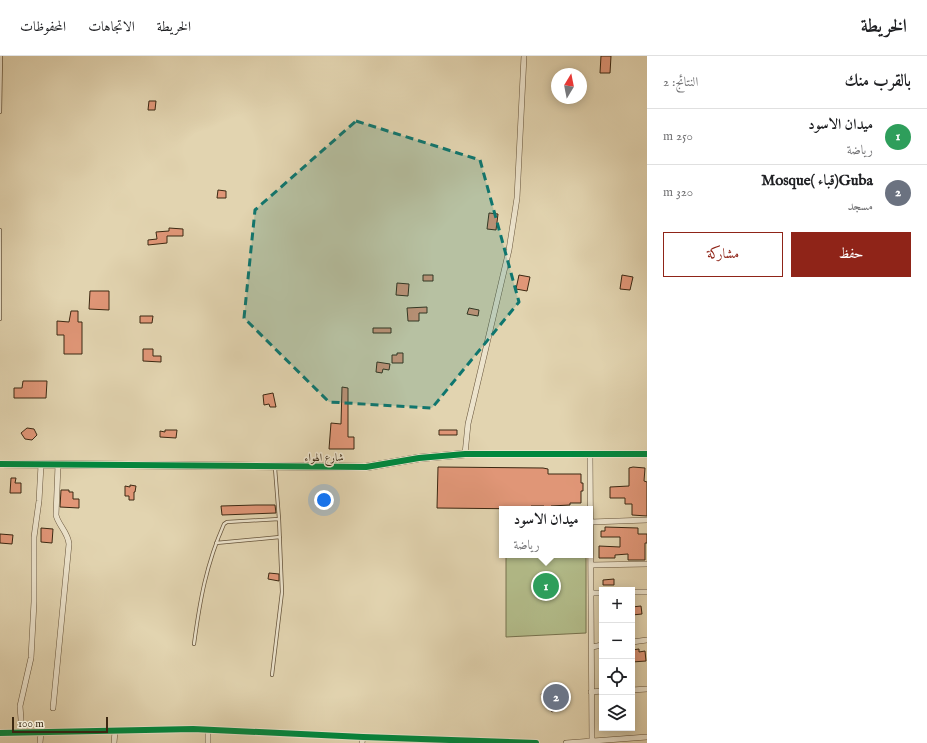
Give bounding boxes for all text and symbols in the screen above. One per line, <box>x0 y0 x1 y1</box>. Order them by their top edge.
text: الخريطة <box>861 15 907 39</box>
text: المحفوظات <box>20 18 66 36</box>
text: الاتجاهات <box>88 18 135 36</box>
text: الخريطة <box>157 18 191 36</box>
north arrow <box>551 68 587 104</box>
text: بالقرب منك <box>844 71 911 92</box>
text: النتائج: 2 <box>663 74 698 91</box>
text: ميدان الاسود <box>808 115 873 134</box>
text: 250 m <box>663 128 693 145</box>
text: 1 <box>896 128 900 145</box>
text: رياضة <box>847 142 873 159</box>
text: Guba(قباء )Mosque <box>761 171 873 190</box>
text: 320 m <box>663 184 693 201</box>
text: 2 <box>895 184 901 201</box>
text: مسجد <box>847 198 873 215</box>
button: مشاركة <box>663 232 783 277</box>
button: حفظ <box>791 232 911 277</box>
street label: شارع الهواء <box>304 451 344 467</box>
your location <box>314 490 334 510</box>
popup <box>499 506 593 558</box>
text: ميدان الاسود <box>514 510 579 529</box>
text: رياضة <box>514 537 540 554</box>
pin: 1 <box>533 571 559 601</box>
map controls <box>599 587 635 731</box>
button: + <box>599 587 635 623</box>
button: − <box>599 623 635 659</box>
button: locate <box>599 659 635 695</box>
pin: 2 <box>543 682 569 712</box>
button: layers <box>599 695 635 731</box>
scale bar <box>12 715 108 734</box>
text: 100 m <box>18 717 44 731</box>

